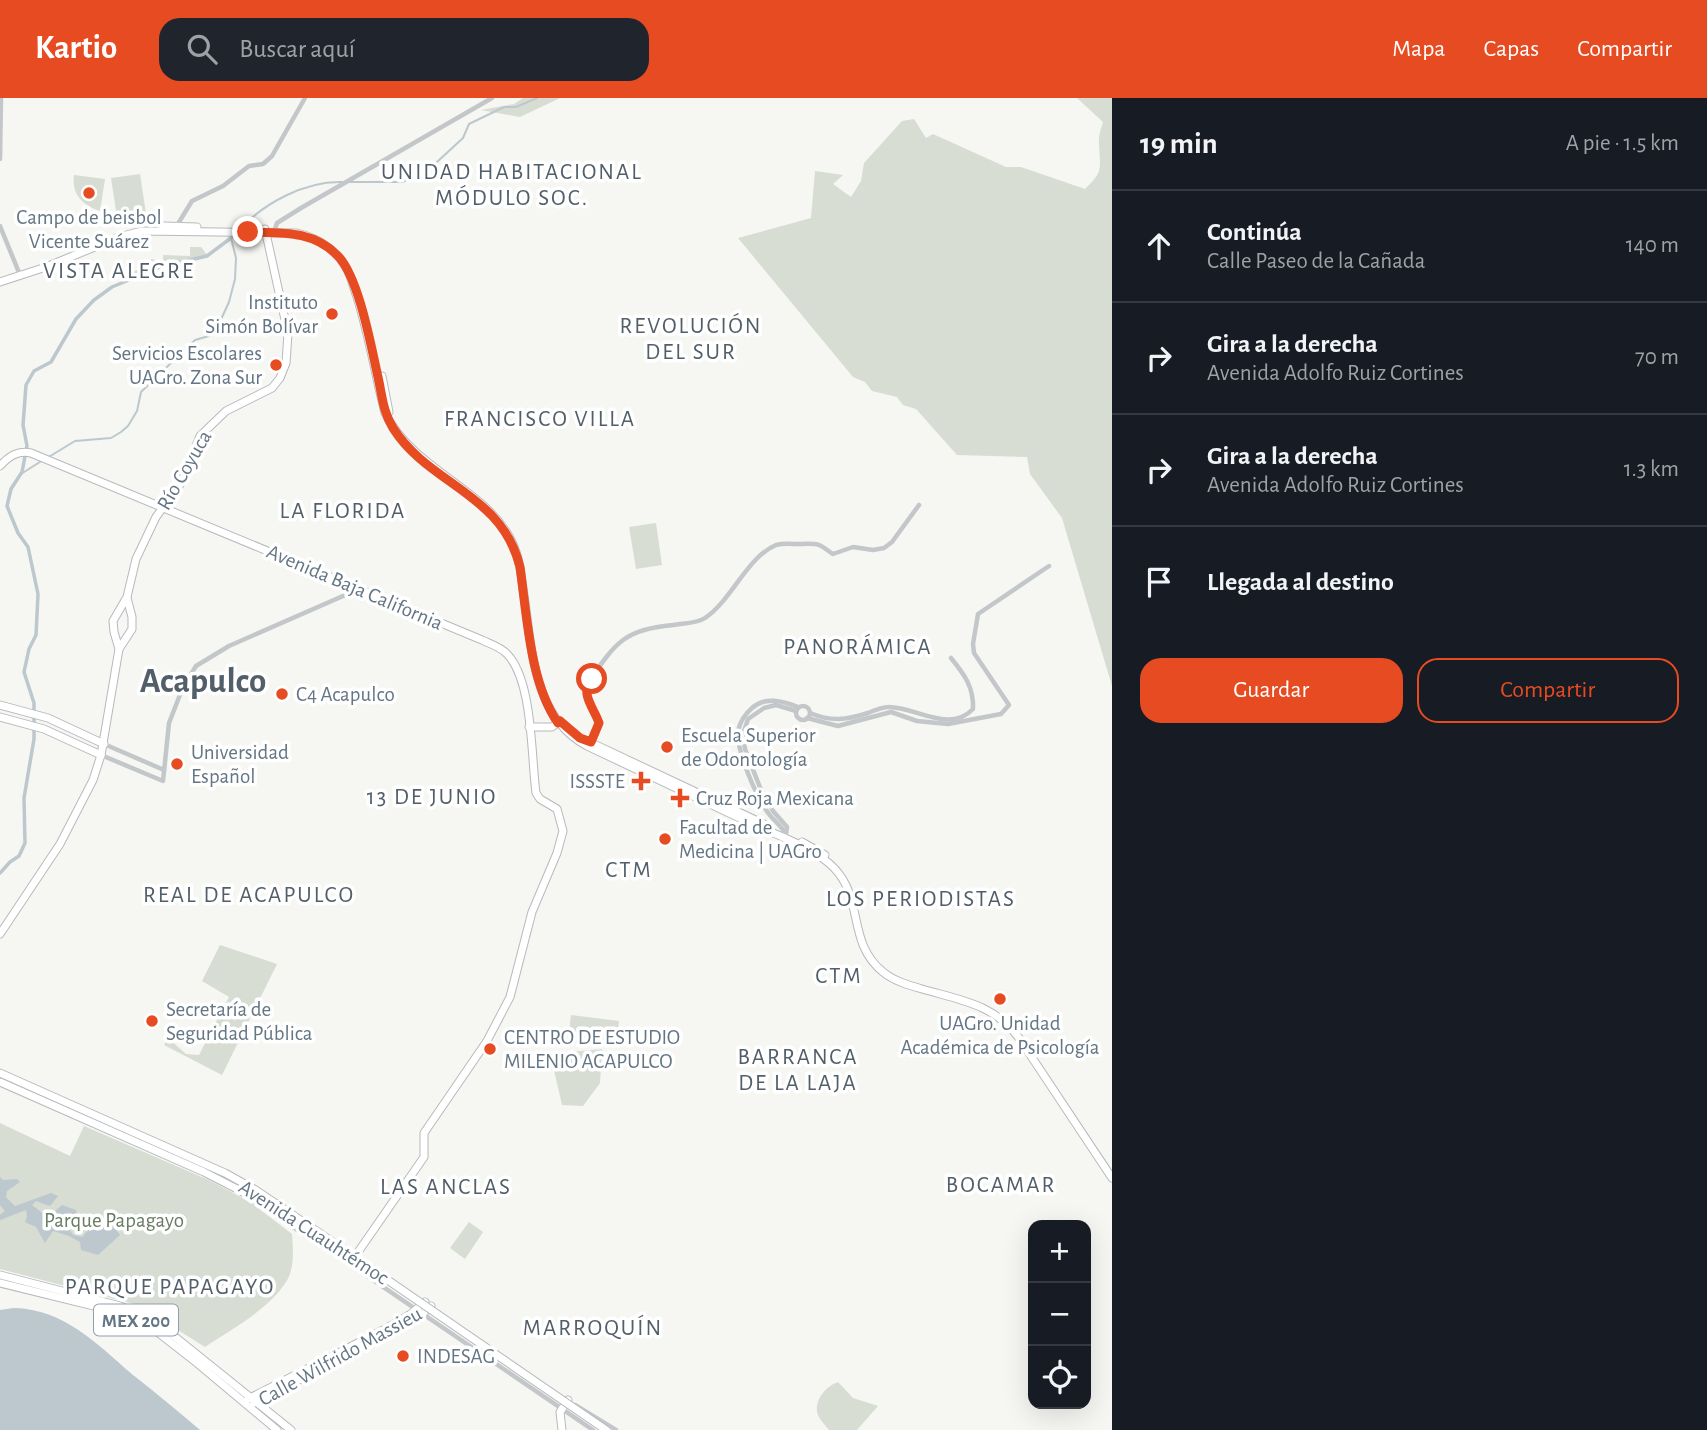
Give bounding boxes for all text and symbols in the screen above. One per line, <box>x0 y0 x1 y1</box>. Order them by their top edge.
search box <box>159 18 649 81</box>
icon: search <box>183 30 221 68</box>
text: Kartio <box>35 32 117 65</box>
text: Buscar aquí <box>239 36 355 62</box>
text: Mapa <box>1392 37 1445 61</box>
text: Capas <box>1483 37 1539 61</box>
text: Compartir <box>1577 37 1672 61</box>
text: 19 min <box>1140 129 1218 159</box>
text: A pie · 1.5 km <box>1566 132 1679 155</box>
district label: UNIDAD HABITACIONAL MÓDULO SOC. <box>381 161 643 210</box>
marker: Campo de beisbol Vicente Suárez <box>81 185 97 201</box>
place label: Campo de beisbol Vicente Suárez <box>16 207 162 252</box>
route end <box>232 216 263 247</box>
text: Continúa <box>1207 219 1302 245</box>
icon: ahead <box>1140 227 1178 265</box>
text: 140 m <box>1626 234 1679 257</box>
text: Calle Paseo de la Cañada <box>1207 250 1425 273</box>
district label: VISTA ALEGRE <box>43 260 195 283</box>
place label: Instituto Simón Bolívar <box>205 292 318 337</box>
marker: Instituto Simón Bolívar <box>324 306 340 322</box>
district label: REVOLUCIÓN DEL SUR <box>619 312 763 364</box>
text: Gira a la derecha <box>1207 331 1378 357</box>
icon: right <box>1140 339 1178 377</box>
place label: Servicios Escolares UAGro. Zona Sur <box>112 343 262 388</box>
text: 70 m <box>1635 346 1679 369</box>
marker: Servicios Escolares UAGro. Zona Sur <box>268 357 284 373</box>
text: Avenida Adolfo Ruiz Cortines <box>1207 362 1464 385</box>
district label: FRANCISCO VILLA <box>444 408 636 431</box>
street label: Río Coyuca <box>153 427 216 514</box>
text: Gira a la derecha <box>1207 443 1378 469</box>
icon: right <box>1140 451 1178 489</box>
text: 1.3 km <box>1624 458 1679 481</box>
text: Avenida Adolfo Ruiz Cortines <box>1207 474 1464 497</box>
district label: LA FLORIDA <box>280 500 406 523</box>
street label: Avenida Baja California <box>264 541 446 634</box>
icon: arrive <box>1140 563 1178 601</box>
text: Llegada al destino <box>1207 569 1394 595</box>
district label: PANORÁMICA <box>783 633 933 659</box>
button: Guardar <box>1140 658 1403 723</box>
button: Compartir <box>1417 658 1679 723</box>
route start <box>576 663 607 694</box>
district label: Acapulco <box>140 664 266 699</box>
place label: C4 Acapulco <box>296 684 395 705</box>
marker: C4 Acapulco <box>274 686 290 702</box>
place label: Escuela Superior de Odontología <box>681 725 816 770</box>
marker: Escuela Superior de Odontología <box>659 739 675 755</box>
place label: Universidad Español <box>191 742 289 787</box>
marker: Universidad Español <box>169 756 185 772</box>
place label: ISSSTE <box>570 771 625 792</box>
marker: ISSSTE <box>631 771 651 791</box>
district label: 13 DE JUNIO <box>367 786 497 809</box>
marker: Cruz Roja Mexicana <box>670 788 690 808</box>
place label: Cruz Roja Mexicana <box>696 788 854 809</box>
place label: Facultad de Medicina | UAGro <box>679 817 822 864</box>
marker: Facultad de Medicina | UAGro <box>657 831 673 847</box>
district label: CTM <box>605 859 653 882</box>
district label: REAL DE ACAPULCO <box>143 884 355 907</box>
district label: LOS PERIODISTAS <box>826 888 1016 911</box>
district label: CTM <box>815 965 863 988</box>
marker: UAGro. Unidad Académica de Psicología <box>992 991 1008 1007</box>
place label: Secretaría de Seguridad Pública <box>166 999 313 1044</box>
marker: Secretaría de Seguridad Pública <box>144 1013 160 1029</box>
place label: UAGro. Unidad Académica de Psicología <box>900 1013 1100 1058</box>
place label: CENTRO DE ESTUDIO MILENIO ACAPULCO <box>504 1027 680 1072</box>
marker: CENTRO DE ESTUDIO MILENIO ACAPULCO <box>482 1041 498 1057</box>
district label: BARRANCA DE LA LAJA <box>737 1046 859 1095</box>
district label: BOCAMAR <box>946 1174 1056 1197</box>
street label: Avenida Cuauhtémoc <box>235 1176 392 1289</box>
district label: LAS ANCLAS <box>380 1176 512 1199</box>
park label: Parque Papagayo <box>44 1210 184 1231</box>
map controls <box>1028 1220 1091 1409</box>
button: + <box>1028 1220 1091 1283</box>
district label: PARQUE PAPAGAYO <box>65 1276 275 1299</box>
button: − <box>1028 1283 1091 1346</box>
street label: Calle Wilfrido Massieu <box>255 1303 426 1410</box>
road number: MEX 200 <box>94 1304 178 1336</box>
district label: MARROQUÍN <box>523 1314 663 1340</box>
place label: INDESAG <box>417 1346 495 1367</box>
button: locate <box>1028 1346 1091 1409</box>
marker: INDESAG <box>395 1348 411 1364</box>

